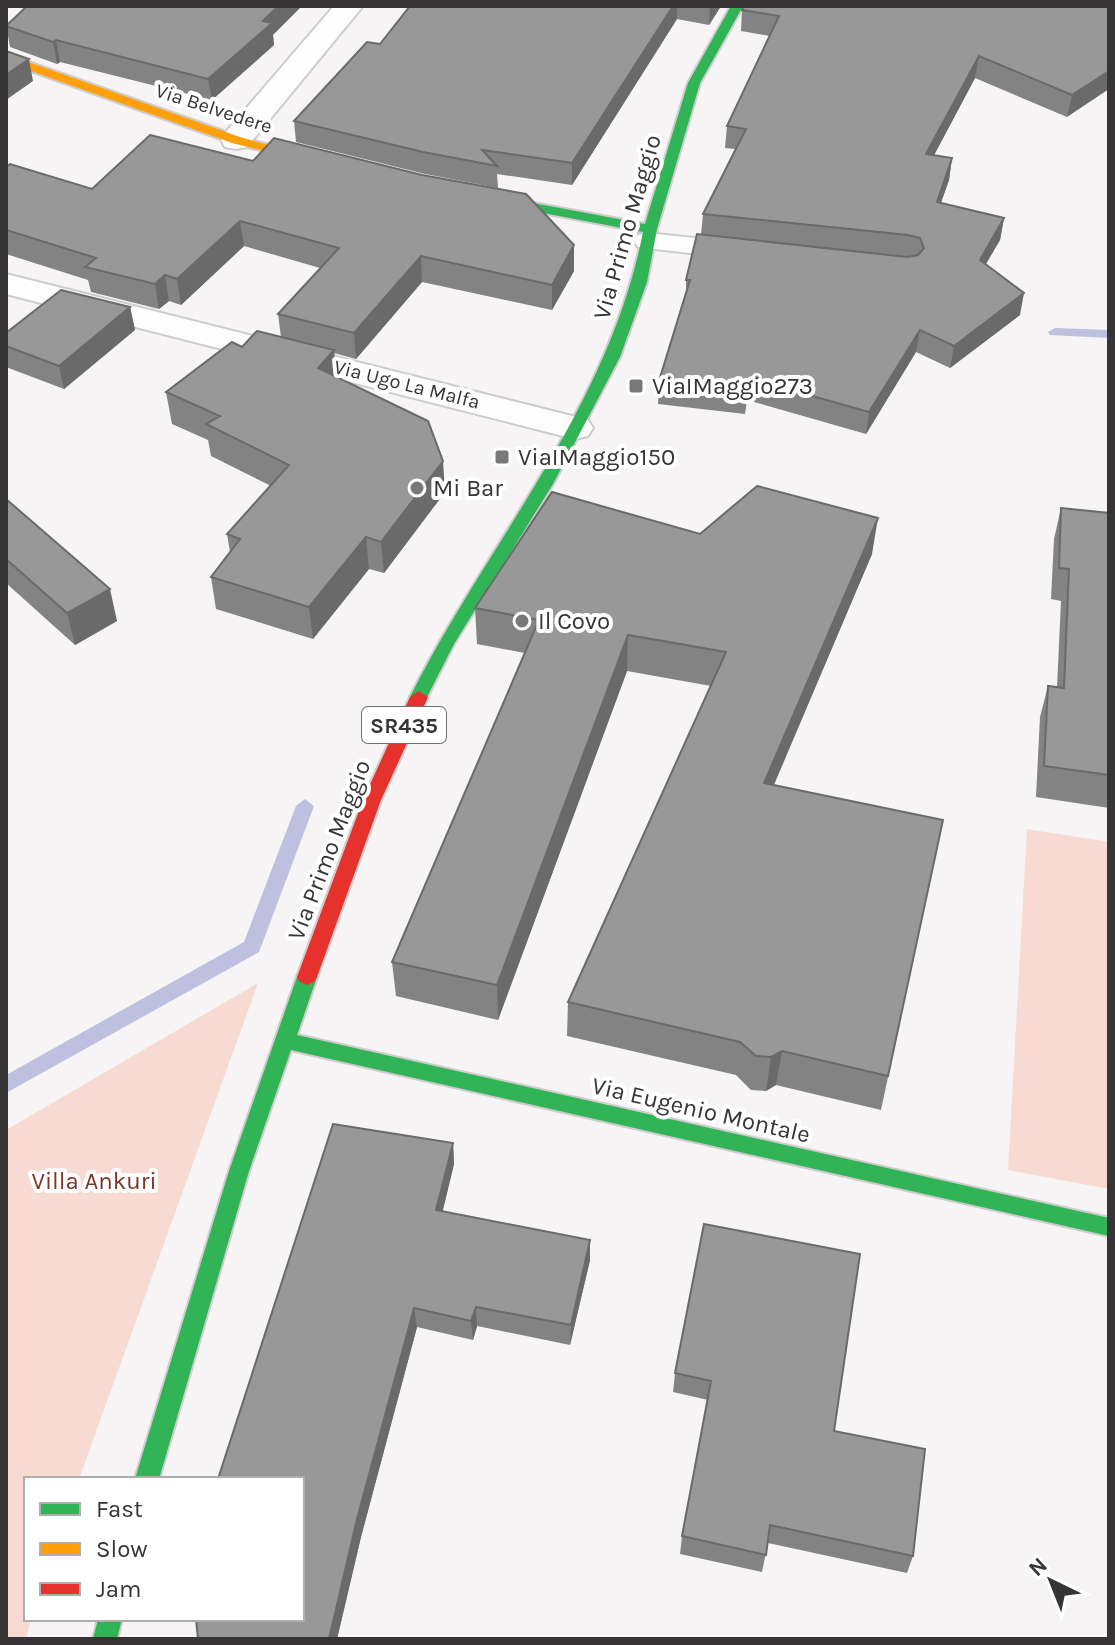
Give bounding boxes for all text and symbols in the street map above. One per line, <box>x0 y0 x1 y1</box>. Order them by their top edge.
street label: Via Belvedere <box>153 79 275 138</box>
street label: Via Primo Maggio <box>587 131 667 323</box>
street label: Via Ugo La Malfa <box>332 355 482 414</box>
place label: ViaIMaggio273 <box>652 372 813 400</box>
marker: ViaIMaggio273 <box>627 377 645 395</box>
place label: ViaIMaggio150 <box>518 443 675 471</box>
marker: ViaIMaggio150 <box>493 448 511 466</box>
place label: Mi Bar <box>433 474 503 502</box>
marker: Mi Bar <box>408 479 426 497</box>
place label: Il Covo <box>538 607 610 635</box>
marker: Il Covo <box>513 612 531 630</box>
road number: SR435 <box>362 707 446 743</box>
street label: Via Primo Maggio <box>282 756 376 944</box>
street label: Via Eugenio Montale <box>589 1071 813 1149</box>
park label: Villa Ankuri <box>31 1167 157 1195</box>
legend <box>24 1477 304 1621</box>
text: Fast <box>96 1495 143 1523</box>
text: Slow <box>96 1535 148 1563</box>
north arrow <box>1011 1541 1091 1621</box>
text: N <box>1023 1552 1053 1582</box>
text: Jam <box>96 1575 141 1603</box>

